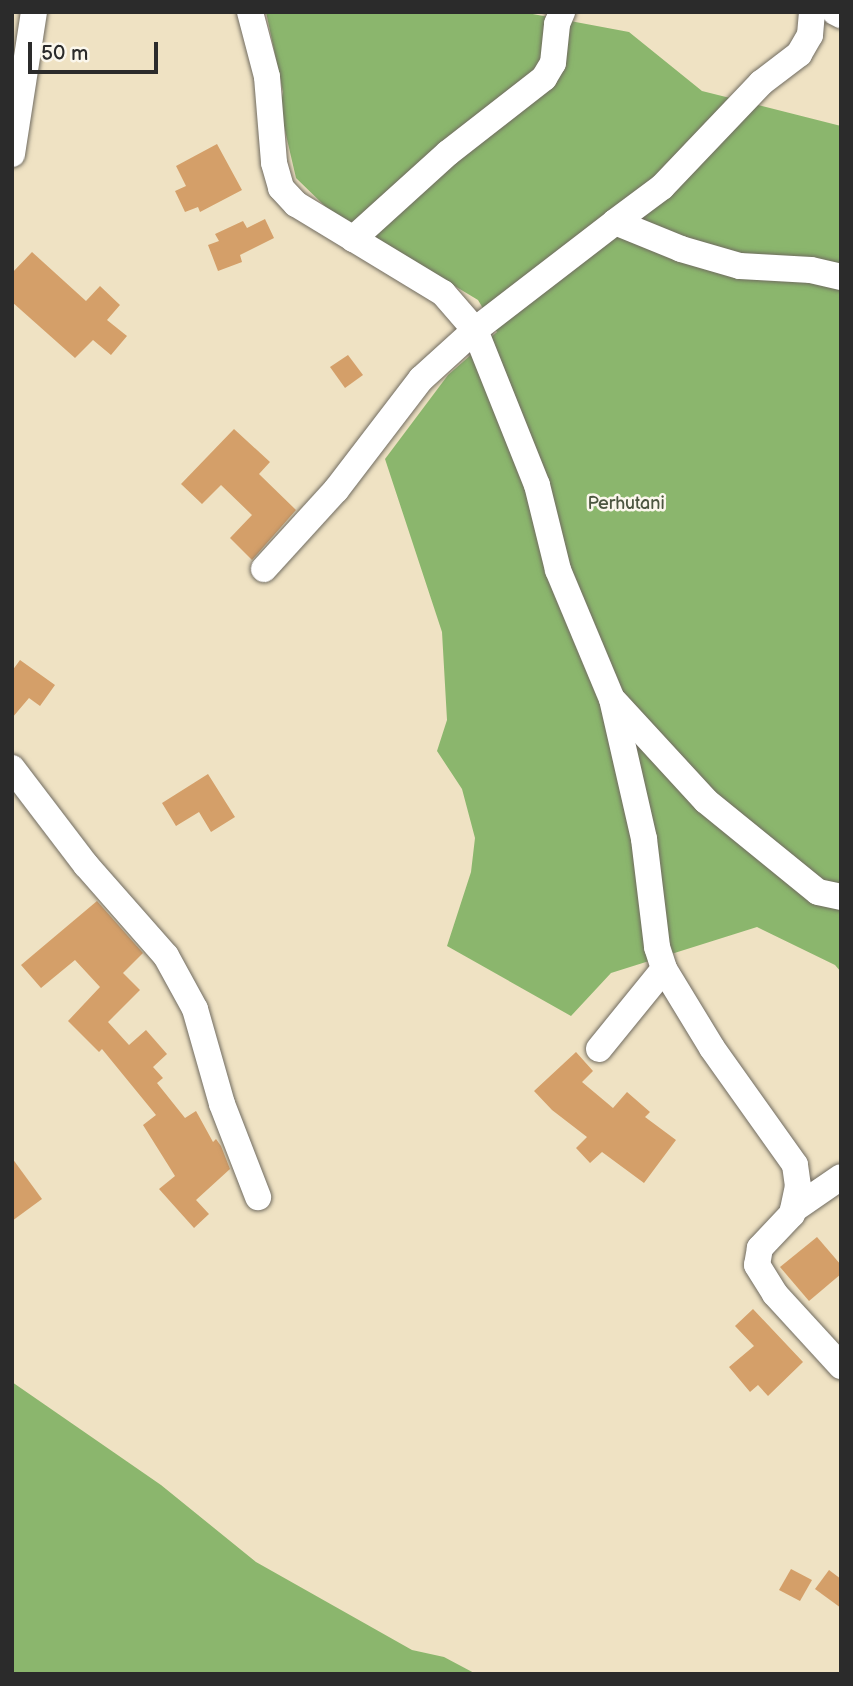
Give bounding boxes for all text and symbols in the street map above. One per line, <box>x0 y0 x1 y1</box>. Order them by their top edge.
scale bar <box>32 28 161 72</box>
text: 50 m <box>41 41 88 66</box>
park label: Perhutani <box>587 493 665 515</box>

